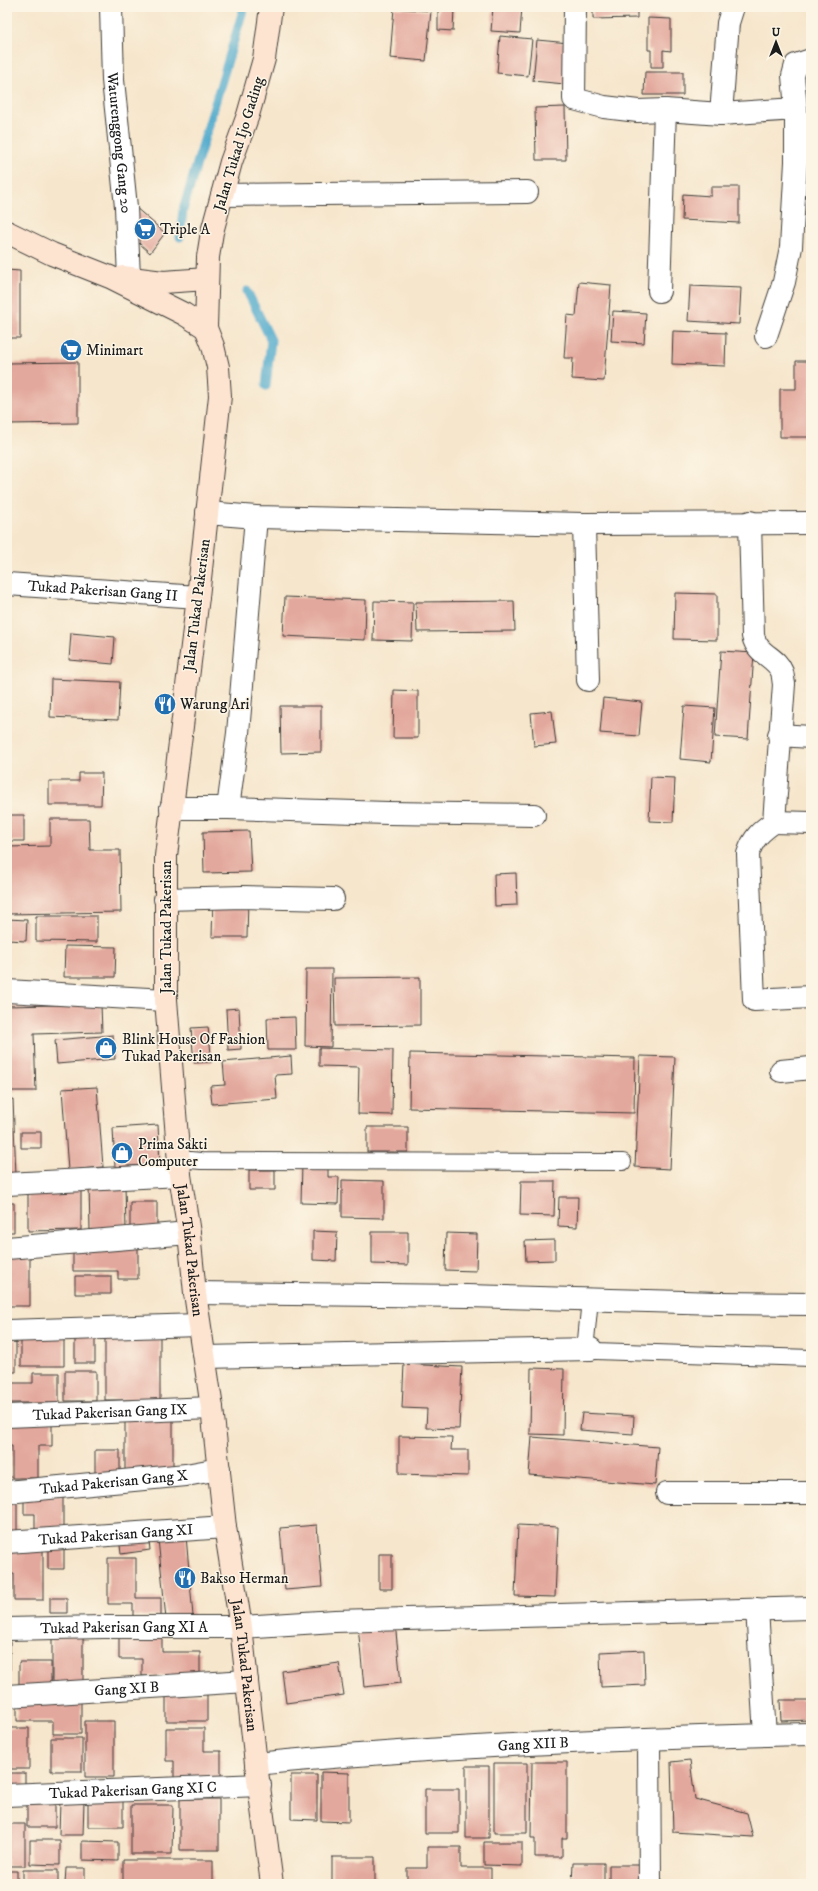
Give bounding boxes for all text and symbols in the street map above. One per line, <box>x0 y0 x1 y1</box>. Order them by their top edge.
north arrow <box>756 22 796 62</box>
text: U <box>772 26 781 40</box>
street label: Waturenggong Gang 20 <box>103 71 136 214</box>
street label: Jalan Tukad Ijo Gading <box>209 74 269 215</box>
supermarket icon: Triple A <box>132 216 158 242</box>
place label: Triple A <box>160 220 211 239</box>
supermarket icon: Minimart <box>58 337 84 363</box>
place label: Minimart <box>86 341 144 360</box>
street label: Jalan Tukad Pakerisan <box>179 538 215 674</box>
street label: Tukad Pakerisan Gang II <box>27 576 178 605</box>
restaurant icon: Warung Ari <box>152 691 178 717</box>
place label: Warung Ari <box>179 695 250 714</box>
street label: Jalan Tukad Pakerisan <box>157 860 176 996</box>
place label: Blink House Of Fashion Tukad Pakerisan <box>122 1030 265 1066</box>
shop icon: Blink House Of Fashion Tukad Pakerisan <box>93 1035 119 1061</box>
place label: Prima Sakti Computer <box>138 1135 207 1171</box>
shop icon: Prima Sakti Computer <box>109 1140 135 1166</box>
street label: Jalan Tukad Pakerisan <box>172 1181 208 1318</box>
street label: Tukad Pakerisan Gang IX <box>32 1399 188 1424</box>
street label: Tukad Pakerisan Gang X <box>39 1465 189 1498</box>
street label: Tukad Pakerisan Gang XI <box>38 1520 194 1549</box>
restaurant icon: Bakso Herman <box>172 1565 198 1591</box>
place label: Bakso Herman <box>200 1569 289 1588</box>
street label: Jalan Tukad Pakerisan <box>227 1596 262 1733</box>
street label: Tukad Pakerisan Gang XI A <box>40 1617 208 1638</box>
street label: Gang XI B <box>94 1677 160 1700</box>
street label: Gang XII B <box>497 1733 569 1755</box>
street label: Tukad Pakerisan Gang XI C <box>49 1777 217 1803</box>

